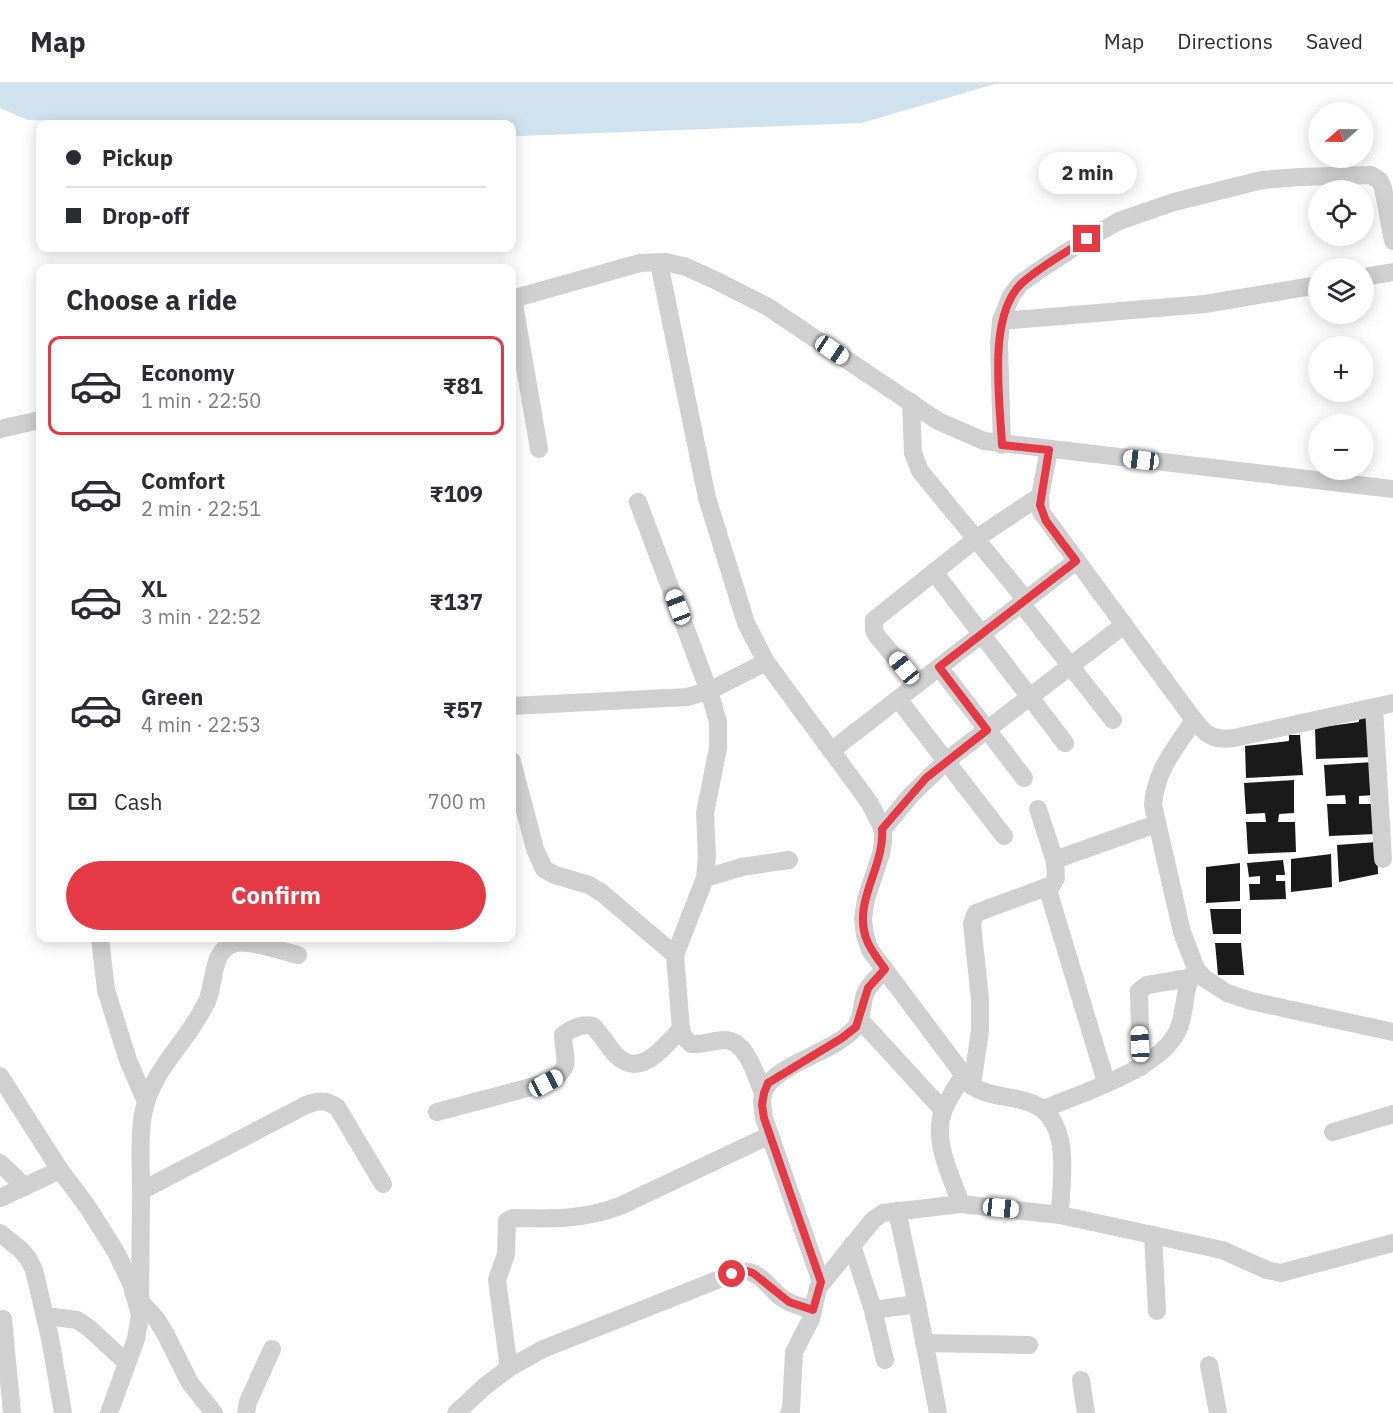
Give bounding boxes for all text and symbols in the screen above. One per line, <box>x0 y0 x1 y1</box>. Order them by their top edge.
text: Map <box>30 23 86 60</box>
text: Map <box>1104 27 1144 55</box>
text: Directions <box>1177 27 1273 55</box>
text: Saved <box>1306 27 1363 55</box>
north arrow <box>1308 102 1374 168</box>
map controls <box>1308 102 1374 480</box>
text: Pickup <box>102 143 173 172</box>
callout: 2 min <box>1038 152 1136 194</box>
text: 2 min <box>1061 159 1114 186</box>
button: locate <box>1308 180 1374 246</box>
text: Drop-off <box>102 201 189 230</box>
route end <box>1073 225 1100 252</box>
button: layers <box>1308 258 1374 324</box>
text: Choose a ride <box>66 282 237 317</box>
car <box>812 332 852 368</box>
button: + <box>1308 336 1374 402</box>
text: Economy <box>141 358 235 387</box>
icon: car <box>69 359 123 413</box>
text: ₹81 <box>443 371 483 400</box>
text: 1 min · 22:50 <box>141 387 261 414</box>
button: − <box>1308 414 1374 480</box>
car <box>1122 449 1160 471</box>
text: Comfort <box>141 466 225 495</box>
icon: car <box>69 467 123 521</box>
text: ₹109 <box>430 479 483 508</box>
text: 2 min · 22:51 <box>141 495 261 522</box>
text: XL <box>141 574 167 603</box>
icon: car <box>69 575 123 629</box>
text: ₹137 <box>430 587 483 616</box>
car <box>663 587 693 627</box>
text: 3 min · 22:52 <box>141 603 261 630</box>
car <box>886 648 922 688</box>
text: Green <box>141 682 203 711</box>
icon: car <box>69 683 123 737</box>
text: ₹57 <box>443 695 483 724</box>
text: 4 min · 22:53 <box>141 711 261 738</box>
icon: cash <box>66 785 99 818</box>
text: Cash <box>114 787 163 816</box>
text: 700 m <box>428 788 486 815</box>
button: Confirm <box>66 861 486 930</box>
car <box>1130 1026 1150 1062</box>
car <box>526 1067 566 1099</box>
car <box>982 1197 1020 1219</box>
route start <box>718 1260 745 1287</box>

